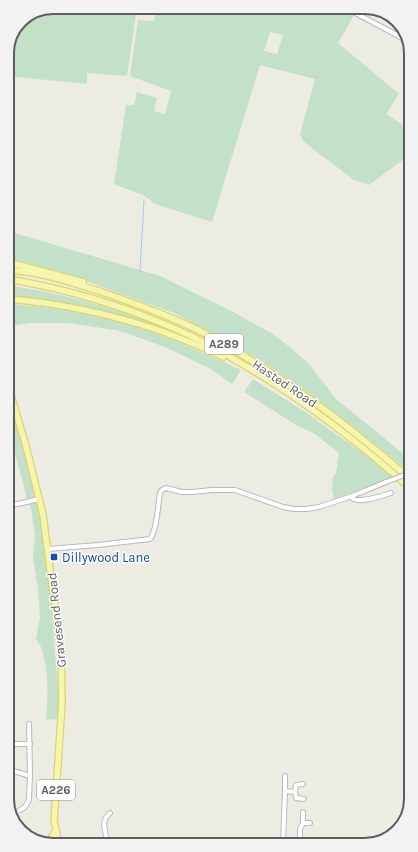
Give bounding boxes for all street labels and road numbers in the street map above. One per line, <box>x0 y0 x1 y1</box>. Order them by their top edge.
road number: A289 <box>205 334 243 354</box>
street label: Hasted Road <box>249 356 320 411</box>
street label: Gravesend Road <box>44 572 69 668</box>
road number: A226 <box>37 780 75 800</box>

